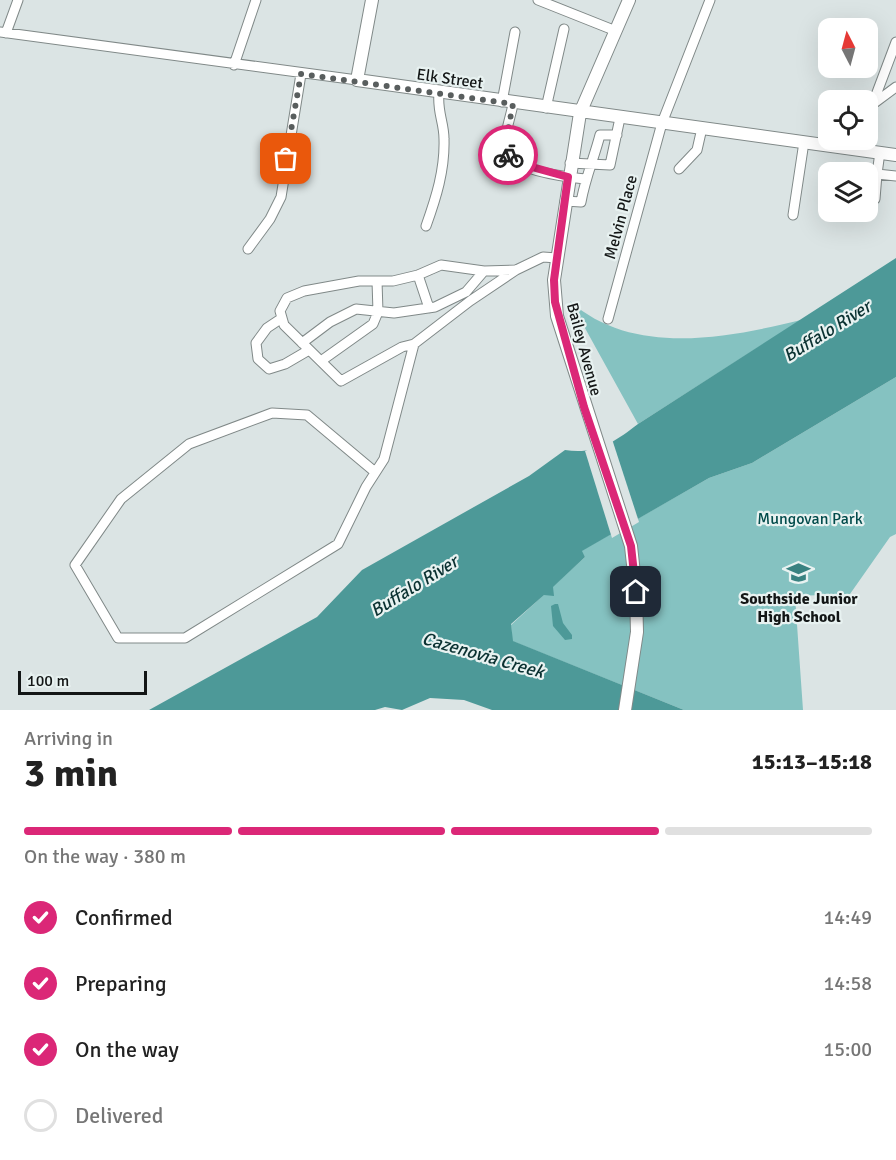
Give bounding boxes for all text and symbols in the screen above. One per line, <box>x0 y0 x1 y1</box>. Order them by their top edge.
north arrow <box>818 18 878 78</box>
map controls <box>818 18 878 222</box>
street label: Elk Street <box>415 64 485 94</box>
button: locate <box>818 90 878 150</box>
courier <box>478 125 538 185</box>
pin <box>260 133 311 184</box>
icon: bike <box>492 139 525 172</box>
icon: bag <box>269 142 302 175</box>
button: layers <box>818 162 878 222</box>
street label: Melvin Place <box>600 173 642 262</box>
water label: Buffalo River <box>779 294 877 367</box>
street label: Bailey Avenue <box>562 301 606 398</box>
park label: Mungovan Park <box>757 509 863 529</box>
water label: Buffalo River <box>366 549 464 622</box>
school or university icon: Southside Junior High School <box>786 560 812 586</box>
pin <box>610 566 661 617</box>
icon: home <box>619 575 652 608</box>
place label: Southside Junior High School <box>740 589 858 627</box>
water label: Cazenovia Creek <box>419 627 548 683</box>
scale bar <box>18 668 147 696</box>
text: 100 m <box>27 671 69 691</box>
text: Arriving in <box>24 726 113 751</box>
text: 15:13–15:18 <box>752 748 872 775</box>
text: 3 min <box>24 749 118 797</box>
text: On the way · 380 m <box>24 844 186 869</box>
icon: check <box>24 901 57 934</box>
text: Confirmed <box>75 904 173 931</box>
text: 14:49 <box>823 905 872 930</box>
icon: check <box>24 967 57 1000</box>
text: Preparing <box>75 970 167 997</box>
text: 14:58 <box>823 971 872 996</box>
icon: check <box>24 1033 57 1066</box>
text: On the way <box>75 1036 179 1063</box>
text: 15:00 <box>823 1037 872 1062</box>
text: Delivered <box>75 1102 163 1129</box>

